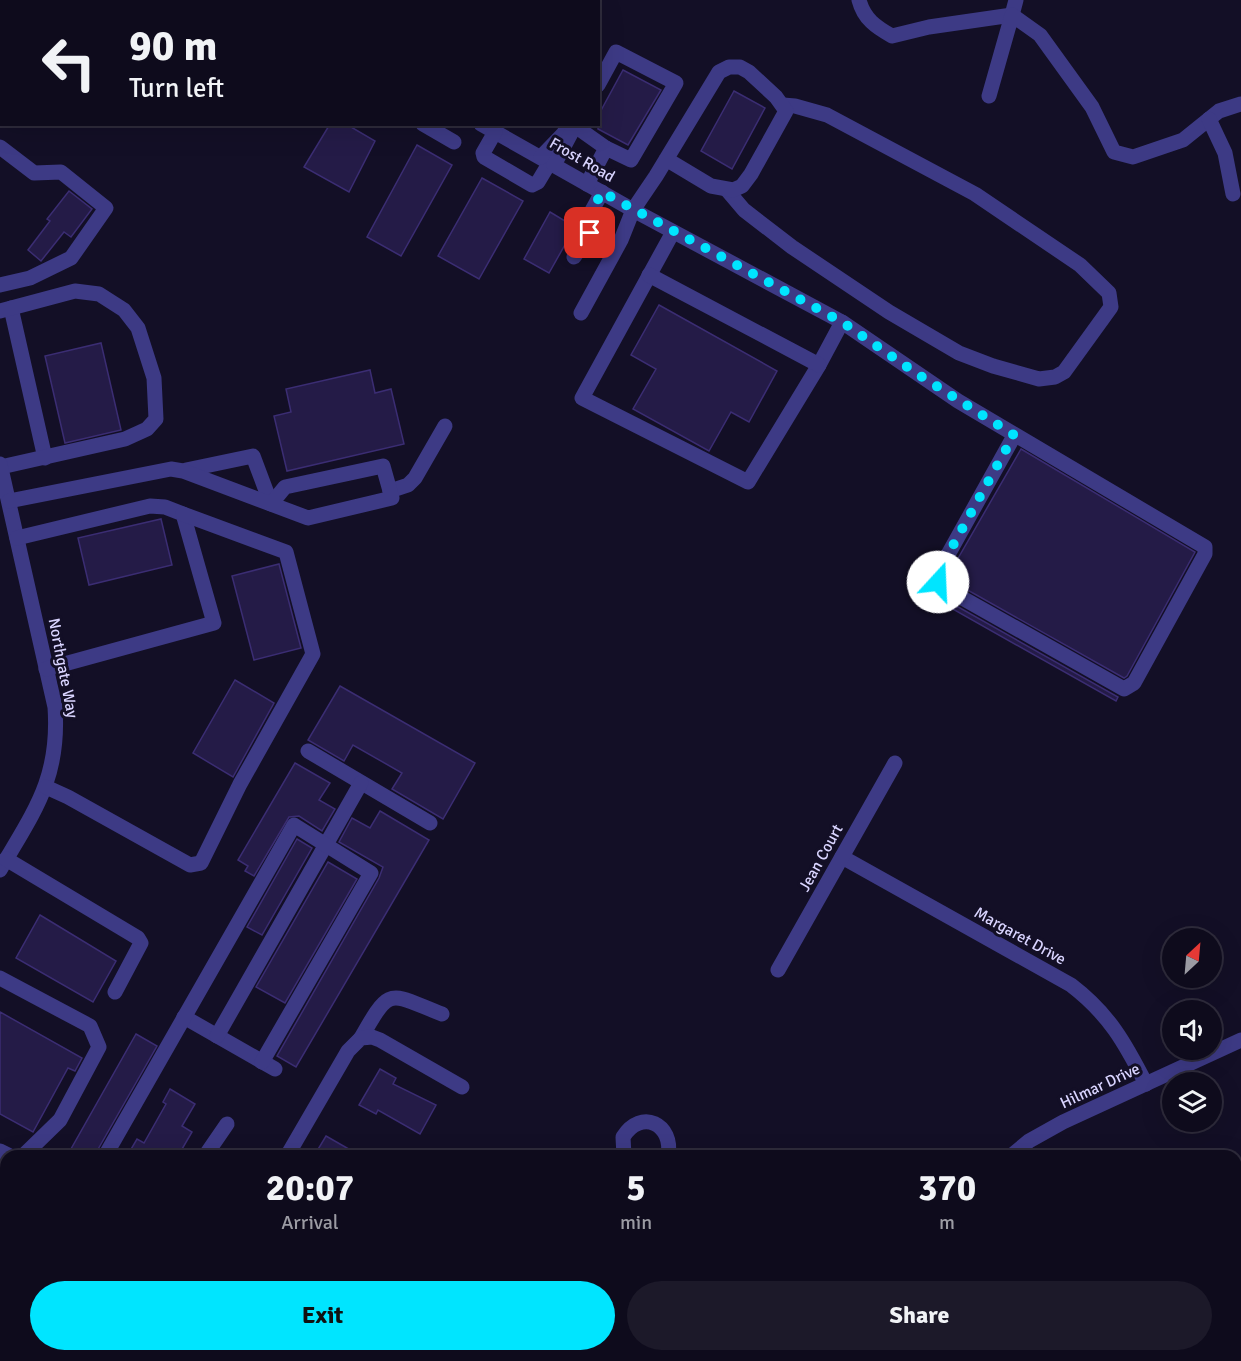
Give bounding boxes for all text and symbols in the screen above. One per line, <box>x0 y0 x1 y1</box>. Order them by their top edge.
text: 90 m <box>129 21 218 72</box>
icon: left <box>30 24 108 102</box>
text: Turn left <box>129 72 224 105</box>
street label: Frost Road <box>546 133 618 187</box>
pin <box>564 207 615 258</box>
icon: arrive <box>573 216 606 249</box>
position arrow <box>906 550 970 614</box>
street label: Northgate Way <box>44 616 83 720</box>
street label: Jean Court <box>794 820 848 895</box>
street label: Margaret Drive <box>971 903 1069 969</box>
north arrow <box>1162 928 1222 988</box>
map controls <box>1162 928 1222 1132</box>
button: sound <box>1162 1000 1222 1060</box>
street label: Hilmar Drive <box>1057 1059 1143 1113</box>
button: layers <box>1162 1072 1222 1132</box>
text: 20:07 <box>266 1166 354 1211</box>
text: 5 <box>626 1166 646 1211</box>
text: 370 <box>918 1166 976 1211</box>
text: Arrival <box>281 1210 339 1235</box>
text: min <box>620 1210 652 1235</box>
text: m <box>939 1210 955 1235</box>
button: Exit <box>30 1281 615 1350</box>
button: Share <box>627 1281 1212 1350</box>

